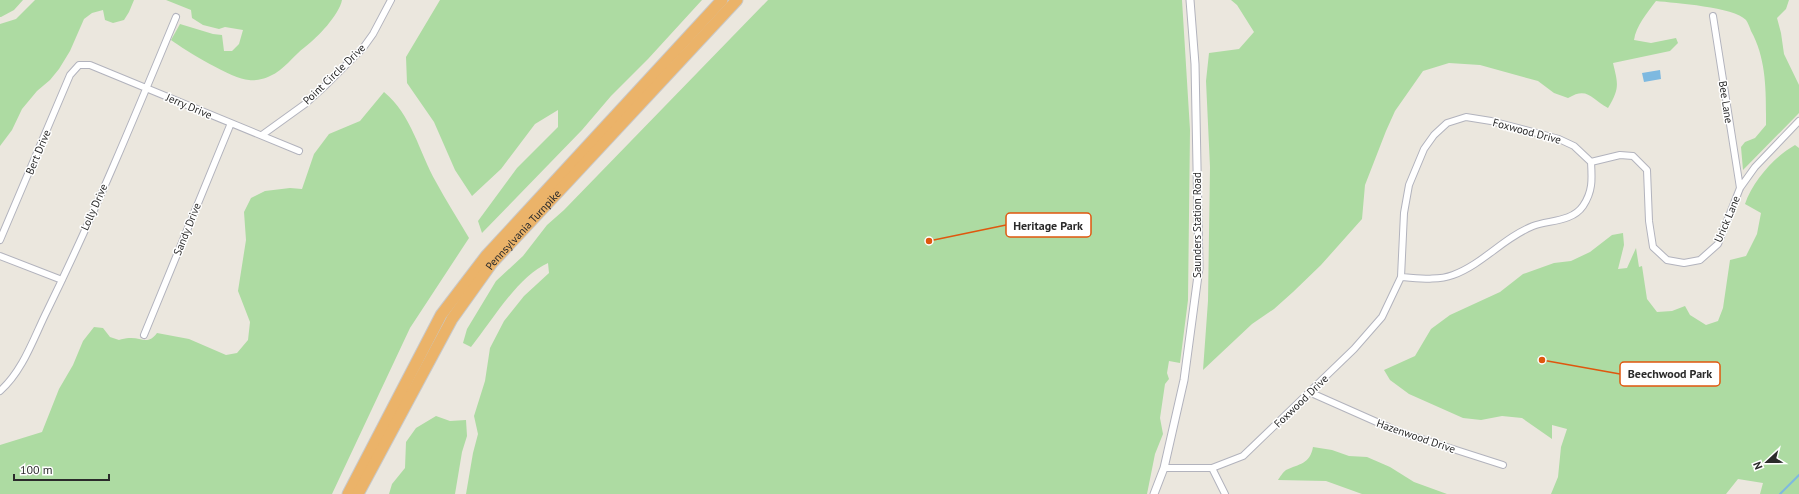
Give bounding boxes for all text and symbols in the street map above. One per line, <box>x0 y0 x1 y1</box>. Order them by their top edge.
street label: Point Circle Drive <box>300 40 369 107</box>
street label: Bee Lane <box>1716 80 1736 125</box>
street label: Jerry Drive <box>163 90 214 122</box>
street label: Foxwood Drive <box>1491 115 1563 147</box>
street label: Bert Drive <box>22 127 54 177</box>
street label: Saunders Station Road <box>1190 172 1204 278</box>
street label: Lolly Drive <box>78 181 111 233</box>
street label: Pennsylvania Turnpike <box>482 186 564 273</box>
street label: Urick Lane <box>1711 193 1743 244</box>
street label: Sandy Drive <box>170 200 204 257</box>
callout: Heritage Park <box>1006 213 1091 237</box>
text: Heritage Park <box>1013 218 1083 233</box>
callout: Beechwood Park <box>1620 362 1720 386</box>
text: Beechwood Park <box>1628 366 1712 381</box>
street label: Foxwood Drive <box>1271 371 1331 430</box>
street label: Hazenwood Drive <box>1375 416 1458 456</box>
north arrow <box>1747 442 1787 482</box>
scale bar <box>14 456 109 482</box>
text: N <box>1750 460 1766 472</box>
text: 100 m <box>20 462 53 477</box>

